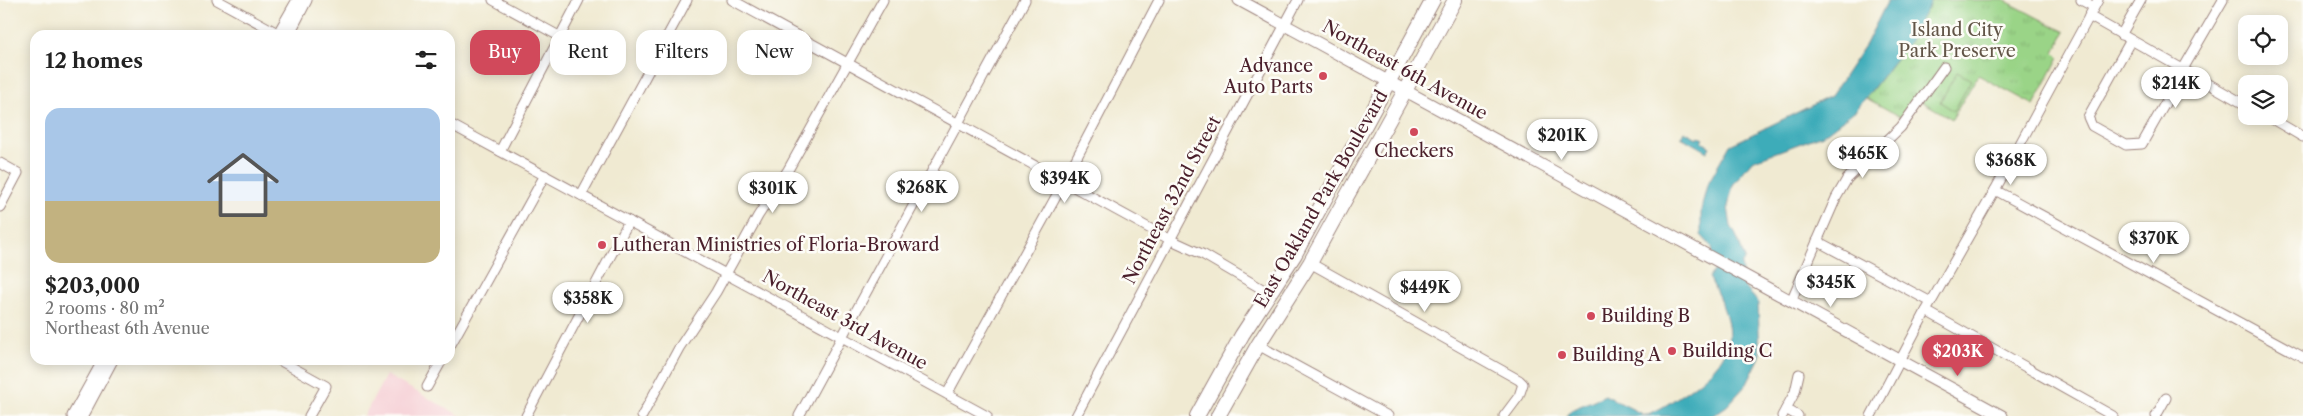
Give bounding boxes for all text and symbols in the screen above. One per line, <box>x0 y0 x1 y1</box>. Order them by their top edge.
street label: Northeast 6th Avenue <box>1319 15 1491 125</box>
map controls <box>2238 15 2288 125</box>
button: locate <box>2238 15 2288 65</box>
park label: Island City Park Preserve <box>1898 19 2016 62</box>
chip: Buy <box>470 30 540 75</box>
chip: Rent <box>550 30 626 75</box>
chip: Filters <box>636 30 727 75</box>
chip: New <box>737 30 812 75</box>
icon: filters <box>412 46 440 74</box>
text: 12 homes <box>45 48 143 73</box>
place label: Advance Auto Parts <box>1223 55 1313 98</box>
pin: $214K <box>2141 66 2211 109</box>
marker: Advance Auto Parts <box>1317 70 1329 82</box>
text: $214K <box>2152 73 2200 93</box>
button: layers <box>2238 75 2288 125</box>
street label: East Oakland Park Boulevard <box>1250 86 1393 312</box>
street label: Northeast 32nd Street <box>1118 112 1226 288</box>
pin: $201K <box>1527 119 1597 161</box>
text: $201K <box>1538 125 1586 145</box>
marker: Checkers <box>1408 126 1420 138</box>
pin: $465K <box>1828 136 1898 179</box>
icon: home <box>198 140 288 230</box>
place label: Checkers <box>1374 140 1454 162</box>
text: $465K <box>1838 143 1888 163</box>
pin: $368K <box>1976 144 2046 186</box>
text: $368K <box>1986 150 2036 170</box>
pin: $394K <box>1030 162 1100 204</box>
text: $394K <box>1040 168 1090 188</box>
pin: $268K <box>887 170 957 213</box>
pin: $301K <box>738 172 808 214</box>
text: $268K <box>897 177 947 197</box>
text: $301K <box>749 178 797 198</box>
pin: $370K <box>2119 222 2189 264</box>
text: $370K <box>2129 228 2179 248</box>
place label: Lutheran Ministries of Floria-Broward <box>612 234 939 256</box>
marker: Lutheran Ministries of Floria-Broward <box>596 239 608 251</box>
street label: Northeast 3rd Avenue <box>759 265 931 375</box>
pin: $345K <box>1796 266 1866 308</box>
pin: $449K <box>1390 270 1460 313</box>
text: $345K <box>1806 272 1856 292</box>
text: $203,000 <box>45 273 140 298</box>
text: $449K <box>1400 277 1450 297</box>
pin: $358K <box>553 282 623 324</box>
text: $358K <box>563 288 613 308</box>
text: 2 rooms · 80 m² <box>45 298 165 318</box>
place label: Building B <box>1601 305 1690 327</box>
marker: Building B <box>1585 310 1597 322</box>
text: Northeast 6th Avenue <box>45 318 210 338</box>
pin: $203K <box>1923 334 1993 377</box>
place label: Building C <box>1682 340 1772 362</box>
text: $203K <box>1933 341 1983 361</box>
place label: Building A <box>1572 344 1662 366</box>
marker: Building C <box>1666 345 1678 357</box>
marker: Building A <box>1556 349 1568 361</box>

